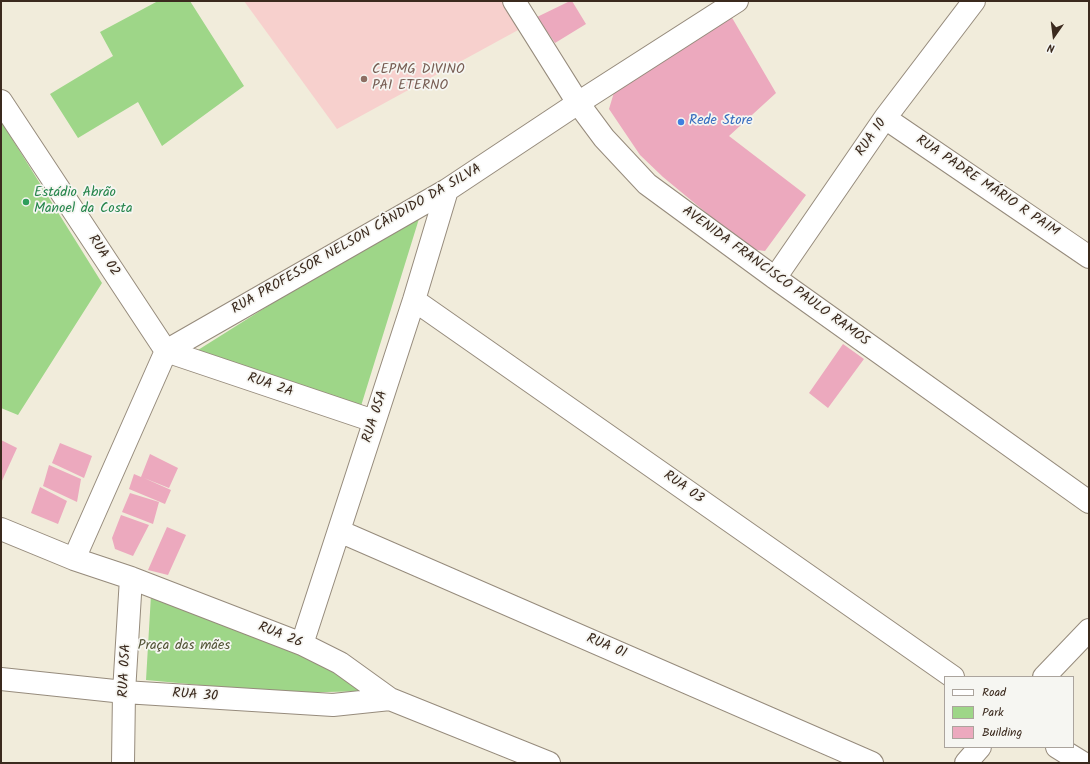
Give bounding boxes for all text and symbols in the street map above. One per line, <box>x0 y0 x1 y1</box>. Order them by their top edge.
north arrow <box>1034 16 1074 56</box>
text: N <box>1046 38 1057 57</box>
place label: CEPMG DIVINO PAI ETERNO <box>372 63 465 96</box>
marker: CEPMG DIVINO PAI ETERNO <box>359 74 369 84</box>
place label: Rede Store <box>689 114 753 130</box>
street label: RUA 10 <box>853 116 891 160</box>
marker: Rede Store <box>676 117 686 127</box>
street label: RUA PADRE MÁRIO R PAIM <box>912 133 1062 241</box>
street label: RUA PROFESSOR NELSON CÂNDIDO DA SILVA <box>229 161 485 319</box>
place label: Estádio Abrão Manoel da Costa <box>34 186 133 218</box>
marker: Estádio Abrão Manoel da Costa <box>21 197 31 207</box>
street label: AVENIDA FRANCISCO PAULO RAMOS <box>678 203 872 351</box>
street label: RUA 02 <box>83 232 123 280</box>
street label: RUA 2A <box>245 370 295 402</box>
street label: RUA 05A <box>360 389 392 445</box>
street label: RUA 03 <box>659 468 707 508</box>
street label: RUA 26 <box>255 619 305 653</box>
street label: RUA 01 <box>583 631 629 663</box>
park label: Praça das mães <box>138 639 230 655</box>
street label: RUA 05A <box>116 644 136 698</box>
legend <box>944 676 1074 748</box>
text: Road <box>982 683 1006 702</box>
street label: RUA 30 <box>172 686 218 706</box>
text: Park <box>982 703 1004 722</box>
text: Building <box>982 723 1022 742</box>

